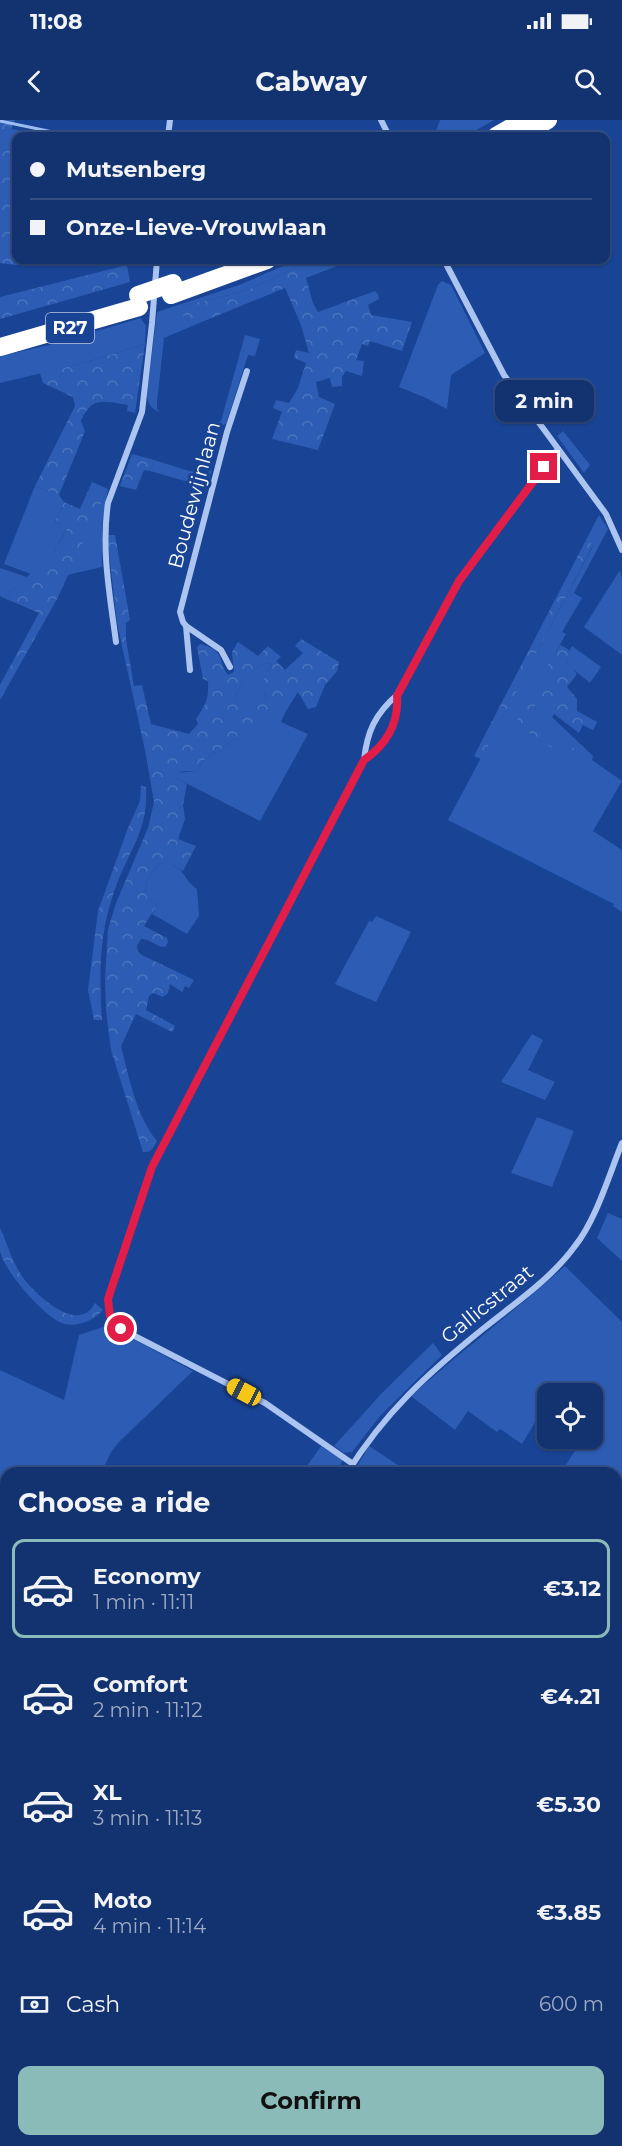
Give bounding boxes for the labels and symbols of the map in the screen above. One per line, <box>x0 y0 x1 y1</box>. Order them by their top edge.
road number: R27 <box>46 313 94 343</box>
callout: 2 min <box>494 380 594 422</box>
street label: Boudewijnlaan <box>163 419 225 571</box>
route end <box>530 453 557 480</box>
street label: Gallicstraat <box>436 1260 538 1348</box>
route start <box>107 1315 134 1342</box>
car <box>224 1376 264 1408</box>

